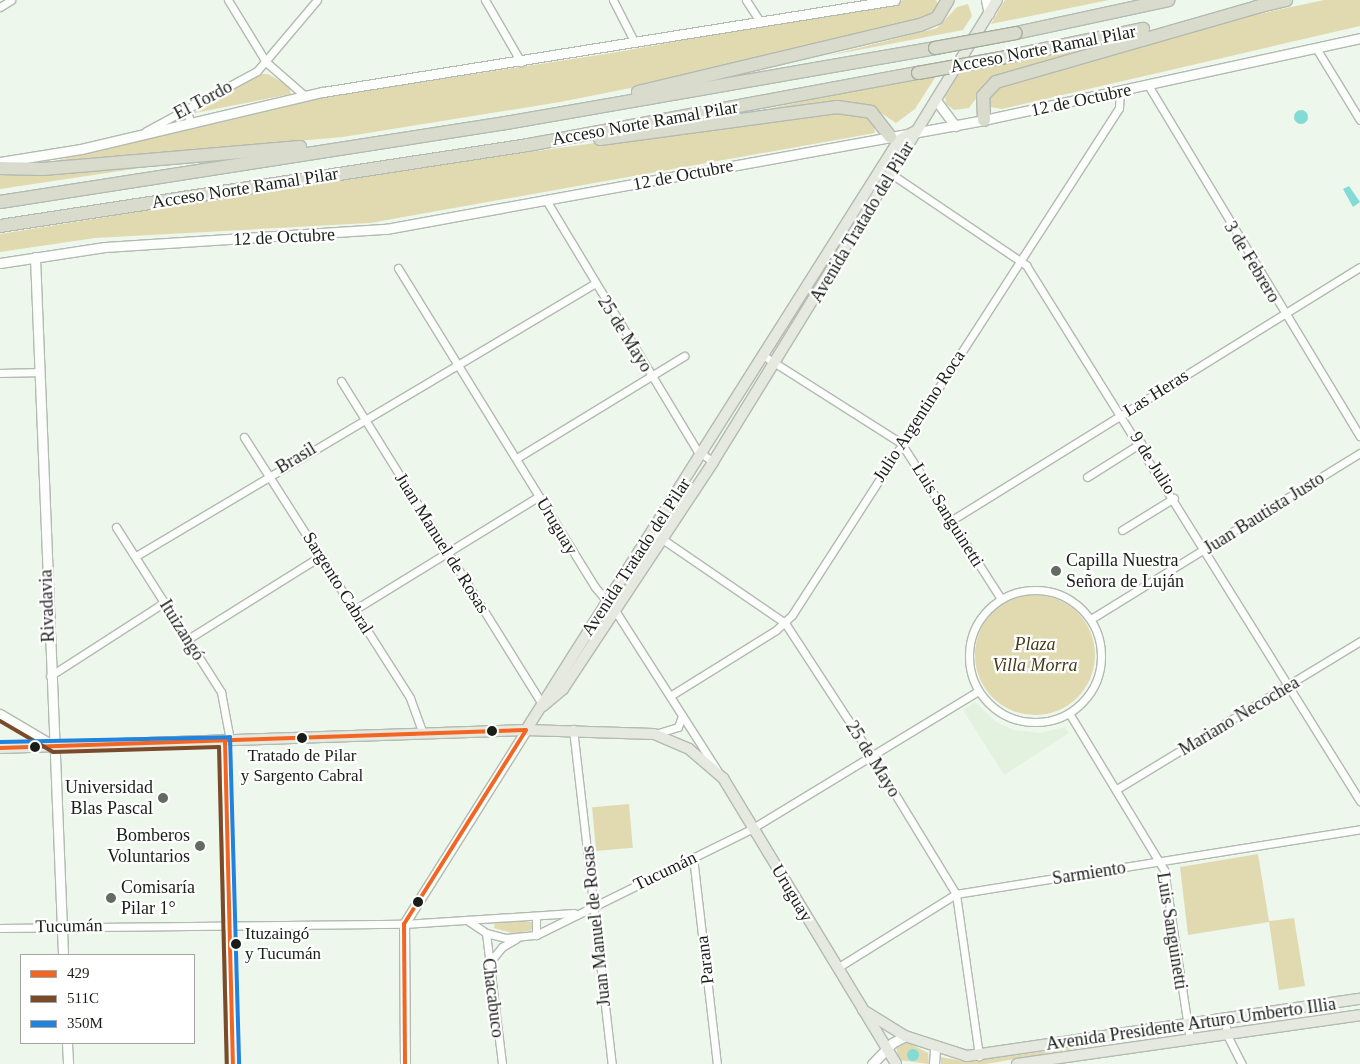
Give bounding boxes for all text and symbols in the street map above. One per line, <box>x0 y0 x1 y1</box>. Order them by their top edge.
street label: Acceso Norte Ramal Pilar <box>948 20 1138 78</box>
street label: El Tordo <box>170 76 236 124</box>
street label: 12 de Octubre <box>1029 79 1133 121</box>
street label: Acceso Norte Ramal Pilar <box>550 96 740 150</box>
street label: Avenida Tratado del Pilar <box>805 137 919 307</box>
street label: 12 de Octubre <box>631 155 735 195</box>
street label: Acceso Norte Ramal Pilar <box>150 163 340 213</box>
street label: 3 de Febrero <box>1219 217 1285 307</box>
street label: 12 de Octubre <box>233 224 335 250</box>
street label: 25 de Mayo <box>593 292 657 376</box>
street label: Julio Argentino Roca <box>868 346 970 486</box>
street label: Las Heras <box>1120 365 1192 421</box>
street label: 9 de Julio <box>1125 428 1181 498</box>
street label: Brasil <box>272 438 320 478</box>
street label: Luis Sanguinetti <box>907 459 989 571</box>
street label: Juan Bautista Justo <box>1200 467 1328 559</box>
street label: Juan Manuel de Rosas <box>390 469 494 617</box>
street label: Avenida Tratado del Pilar <box>577 474 695 640</box>
street label: Uruguay <box>532 493 582 559</box>
street label: Sargento Cabral <box>298 528 378 638</box>
place label: Capilla Nuestra Señora de Luján <box>1066 550 1184 592</box>
marker: Capilla Nuestra Señora de Luján <box>1050 565 1062 577</box>
street label: Rivadavia <box>35 569 59 643</box>
street label: Ituizangó <box>155 595 209 665</box>
park label: Plaza Villa Morra <box>992 634 1078 676</box>
street label: Mariano Necochea <box>1175 672 1303 760</box>
street label: 25 de Mayo <box>841 717 905 801</box>
unlabelled marker <box>487 726 497 736</box>
marker: Tratado de Pilar y Sargento Cabral <box>297 733 307 743</box>
unlabelled marker <box>30 742 40 752</box>
place label: Tratado de Pilar y Sargento Cabral <box>241 746 363 786</box>
place label: Universidad Blas Pascal <box>65 777 153 820</box>
marker: Universidad Blas Pascal <box>157 792 169 804</box>
place label: Bomberos Voluntarios <box>107 825 190 868</box>
marker: Bomberos Voluntarios <box>194 840 206 852</box>
street label: Juan Manuel de Rosas <box>577 845 615 1007</box>
street label: Tucumán <box>630 847 700 895</box>
street label: Sarmiento <box>1051 857 1127 889</box>
street label: Uruguay <box>767 860 817 926</box>
street label: Luis Sanguinetti <box>1152 871 1192 991</box>
place label: Comisaría Pilar 1° <box>121 877 195 920</box>
marker: Comisaría Pilar 1° <box>105 892 117 904</box>
unlabelled marker <box>413 897 423 907</box>
street label: Tucumán <box>35 915 103 937</box>
place label: Ituzaingó y Tucumán <box>245 924 321 964</box>
street label: Parana <box>691 934 719 986</box>
marker: Ituzaingó y Tucumán <box>231 939 241 949</box>
legend <box>20 954 195 1044</box>
street label: Chacabuco <box>477 957 509 1039</box>
text: 429 <box>67 965 90 981</box>
text: 511C <box>67 990 99 1006</box>
street label: Avenida Presidente Arturo Umberto Illia <box>1044 993 1338 1055</box>
text: 350M <box>67 1015 103 1031</box>

